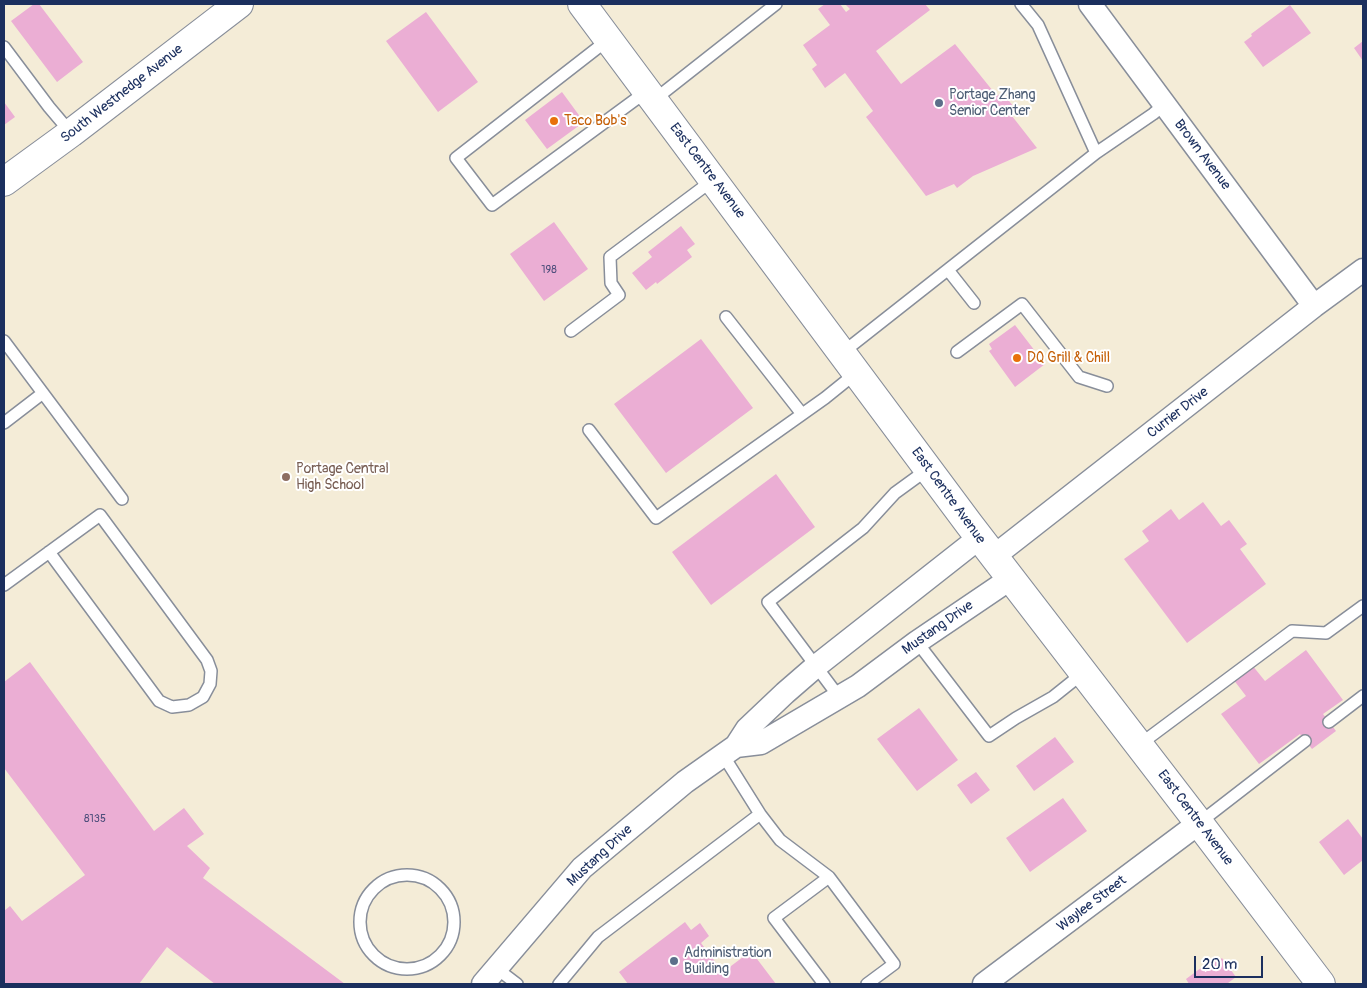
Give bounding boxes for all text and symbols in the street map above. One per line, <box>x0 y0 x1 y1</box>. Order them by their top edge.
street label: South Westnedge Avenue <box>58 41 186 147</box>
place label: Portage Zhang Senior Center <box>949 87 1036 120</box>
marker: Portage Zhang Senior Center <box>933 97 945 109</box>
place label: Taco Bob's <box>564 113 626 129</box>
marker: Taco Bob's <box>548 115 560 127</box>
street label: Brown Avenue <box>1170 117 1234 193</box>
street label: East Centre Avenue <box>666 120 748 222</box>
house number: 198 <box>541 263 557 277</box>
place label: DQ Grill & Chill <box>1027 350 1110 366</box>
marker: DQ Grill & Chill <box>1011 352 1023 364</box>
street label: Currier Drive <box>1144 384 1212 442</box>
street label: East Centre Avenue <box>907 445 989 547</box>
place label: Portage Central High School <box>296 461 389 494</box>
marker: Portage Central High School <box>280 471 292 483</box>
street label: Mustang Drive <box>899 597 977 659</box>
street label: East Centre Avenue <box>1154 767 1236 869</box>
house number: 8135 <box>84 812 106 826</box>
street label: Mustang Drive <box>564 822 636 890</box>
street label: Waylee Street <box>1054 872 1130 936</box>
place label: Administration Building <box>684 945 772 978</box>
scale bar <box>1197 946 1266 978</box>
marker: Administration Building <box>668 955 680 967</box>
text: 20 m <box>1202 955 1237 974</box>

